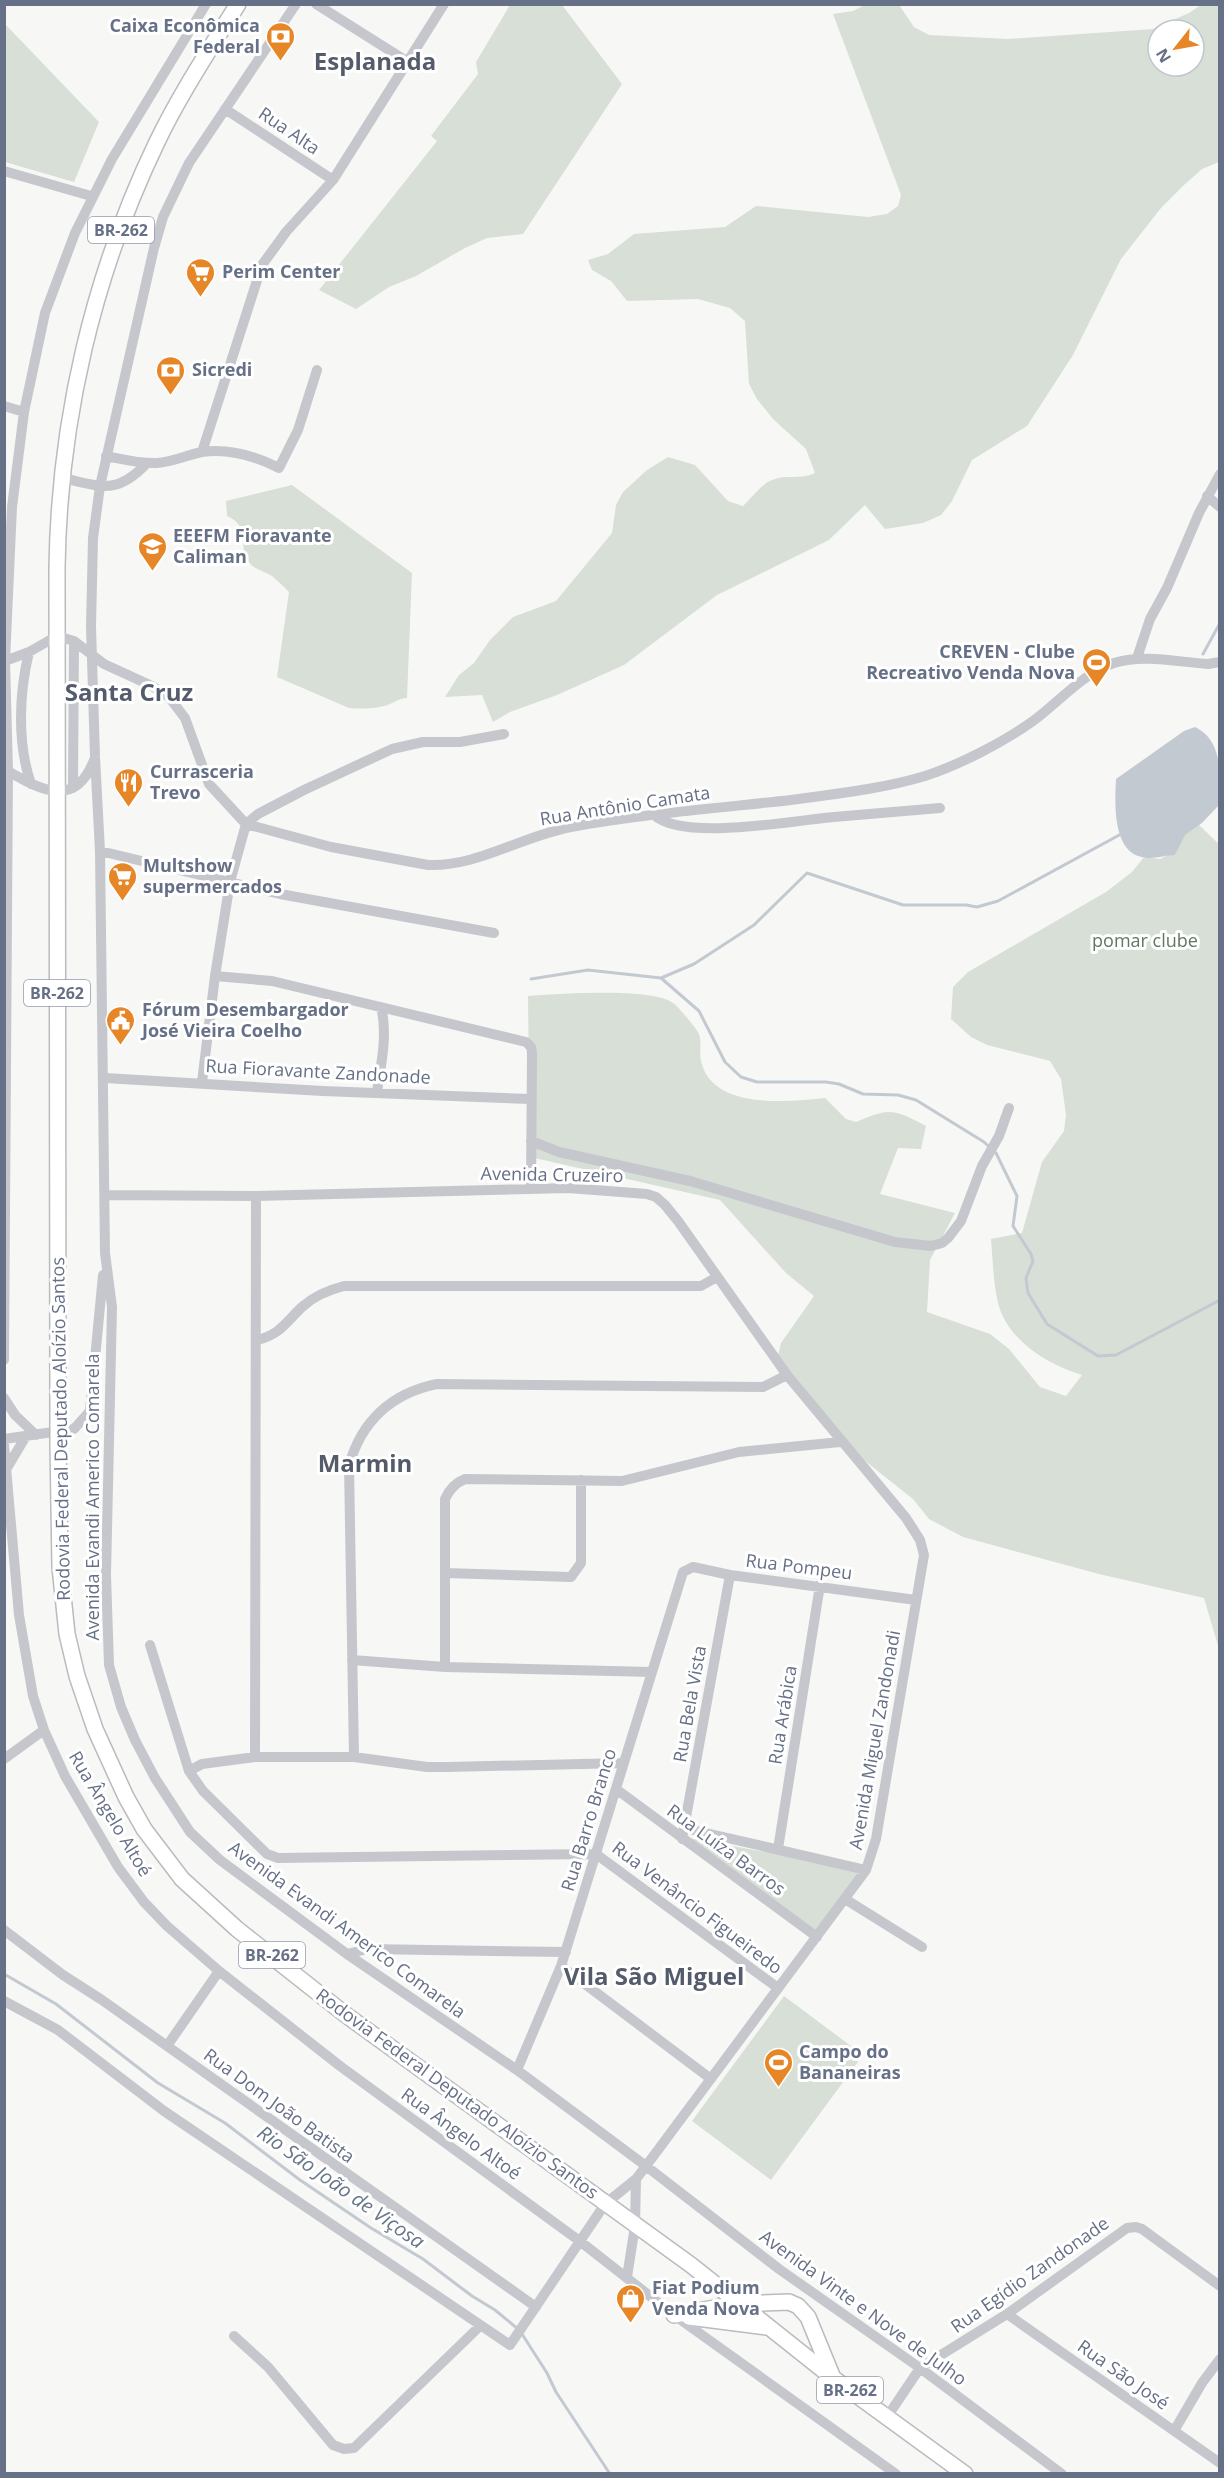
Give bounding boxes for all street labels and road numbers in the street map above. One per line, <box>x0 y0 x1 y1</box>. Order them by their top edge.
street label: Rua Alta <box>254 101 325 159</box>
road number: BR-262 <box>88 217 154 243</box>
street label: Rua Antônio Camata <box>538 780 712 830</box>
road number: BR-262 <box>24 980 90 1006</box>
street label: Rua Fioravante Zandonade <box>205 1053 431 1089</box>
street label: Avenida Cruzeiro <box>480 1161 624 1187</box>
street label: Rodovia Federal Deputado Aloízio Santos <box>45 1257 75 1601</box>
street label: Avenida Evandi Americo Comarela <box>80 1353 104 1641</box>
street label: Rua Pompeu <box>744 1548 854 1584</box>
street label: Avenida Miguel Zandonadi <box>843 1628 905 1851</box>
street label: Rua Bela Vista <box>667 1644 711 1764</box>
street label: Rua Arábica <box>762 1664 802 1766</box>
street label: Rua Barro Branco <box>555 1745 621 1894</box>
street label: Rua Ângelo Altoé <box>64 1746 158 1881</box>
street label: Rua Luíza Barros <box>663 1798 791 1900</box>
street label: Avenida Evandi Americo Comarela <box>224 1835 471 2023</box>
street label: Rua Venâncio Figueiredo <box>608 1835 787 1979</box>
road number: BR-262 <box>239 1942 305 1968</box>
street label: Rodovia Federal Deputado Aloízio Santos <box>311 1982 604 2204</box>
street label: Rua Dom João Batista <box>199 2042 360 2168</box>
street label: Rua Ângelo Altoé <box>397 2082 526 2185</box>
street label: Rua Egídio Zandonade <box>946 2211 1113 2338</box>
street label: Avenida Vinte e Nove de Julho <box>755 2224 972 2390</box>
street label: Rua São José <box>1073 2334 1174 2415</box>
road number: BR-262 <box>817 2377 883 2403</box>

